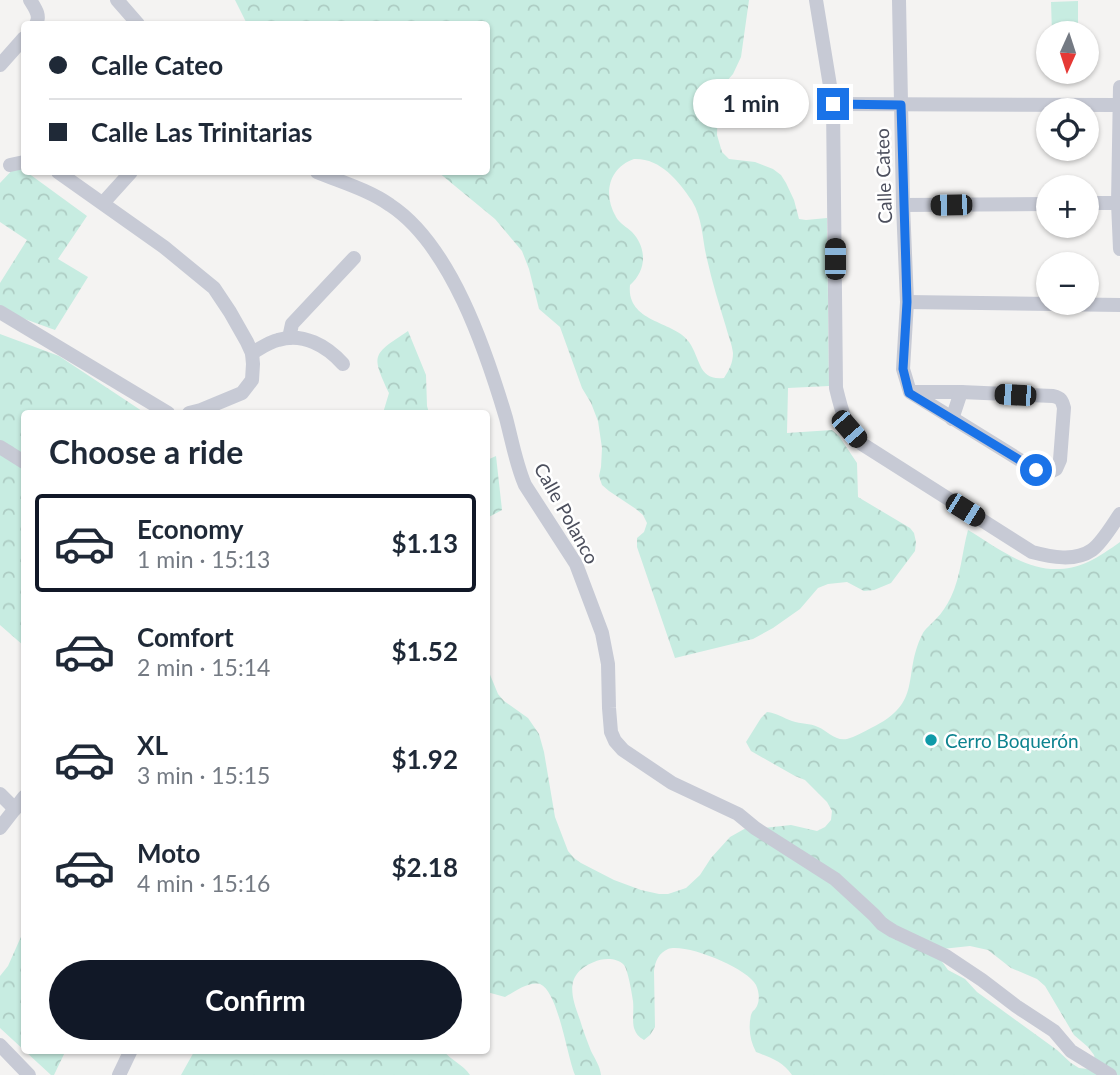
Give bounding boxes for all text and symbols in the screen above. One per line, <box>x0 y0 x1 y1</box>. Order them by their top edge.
north arrow <box>1036 21 1099 84</box>
map controls <box>1036 21 1099 315</box>
text: Calle Cateo <box>91 49 223 81</box>
callout: 1 min <box>693 80 808 128</box>
route end <box>817 88 849 120</box>
text: 1 min <box>722 89 780 117</box>
button: locate <box>1036 98 1099 161</box>
text: Calle Las Trinitarias <box>91 116 313 148</box>
street label: Calle Cateo <box>870 128 896 224</box>
button: + <box>1036 175 1099 238</box>
car <box>930 194 973 216</box>
car <box>825 238 846 280</box>
button: − <box>1036 252 1099 315</box>
car <box>994 383 1037 407</box>
car <box>828 406 871 452</box>
text: Choose a ride <box>49 432 243 471</box>
route start <box>1020 454 1052 486</box>
street label: Calle Polanco <box>530 458 604 568</box>
car <box>942 490 989 530</box>
icon: car <box>53 512 116 575</box>
text: Economy <box>137 513 243 545</box>
text: $1.13 <box>392 527 458 559</box>
text: 1 min · 15:13 <box>137 545 270 573</box>
icon: car <box>53 620 116 683</box>
text: Comfort <box>137 621 234 653</box>
text: $1.52 <box>392 635 458 667</box>
text: 2 min · 15:14 <box>137 653 270 681</box>
icon: car <box>53 728 116 791</box>
text: XL <box>137 729 168 761</box>
place label: Cerro Boquerón <box>945 729 1079 752</box>
marker: Cerro Boquerón <box>923 732 939 748</box>
text: $1.92 <box>392 743 458 775</box>
text: 3 min · 15:15 <box>137 761 270 789</box>
icon: car <box>53 836 116 899</box>
text: Moto <box>137 837 200 869</box>
text: $2.18 <box>392 851 458 883</box>
text: 4 min · 15:16 <box>137 869 270 897</box>
button: Confirm <box>49 960 462 1040</box>

